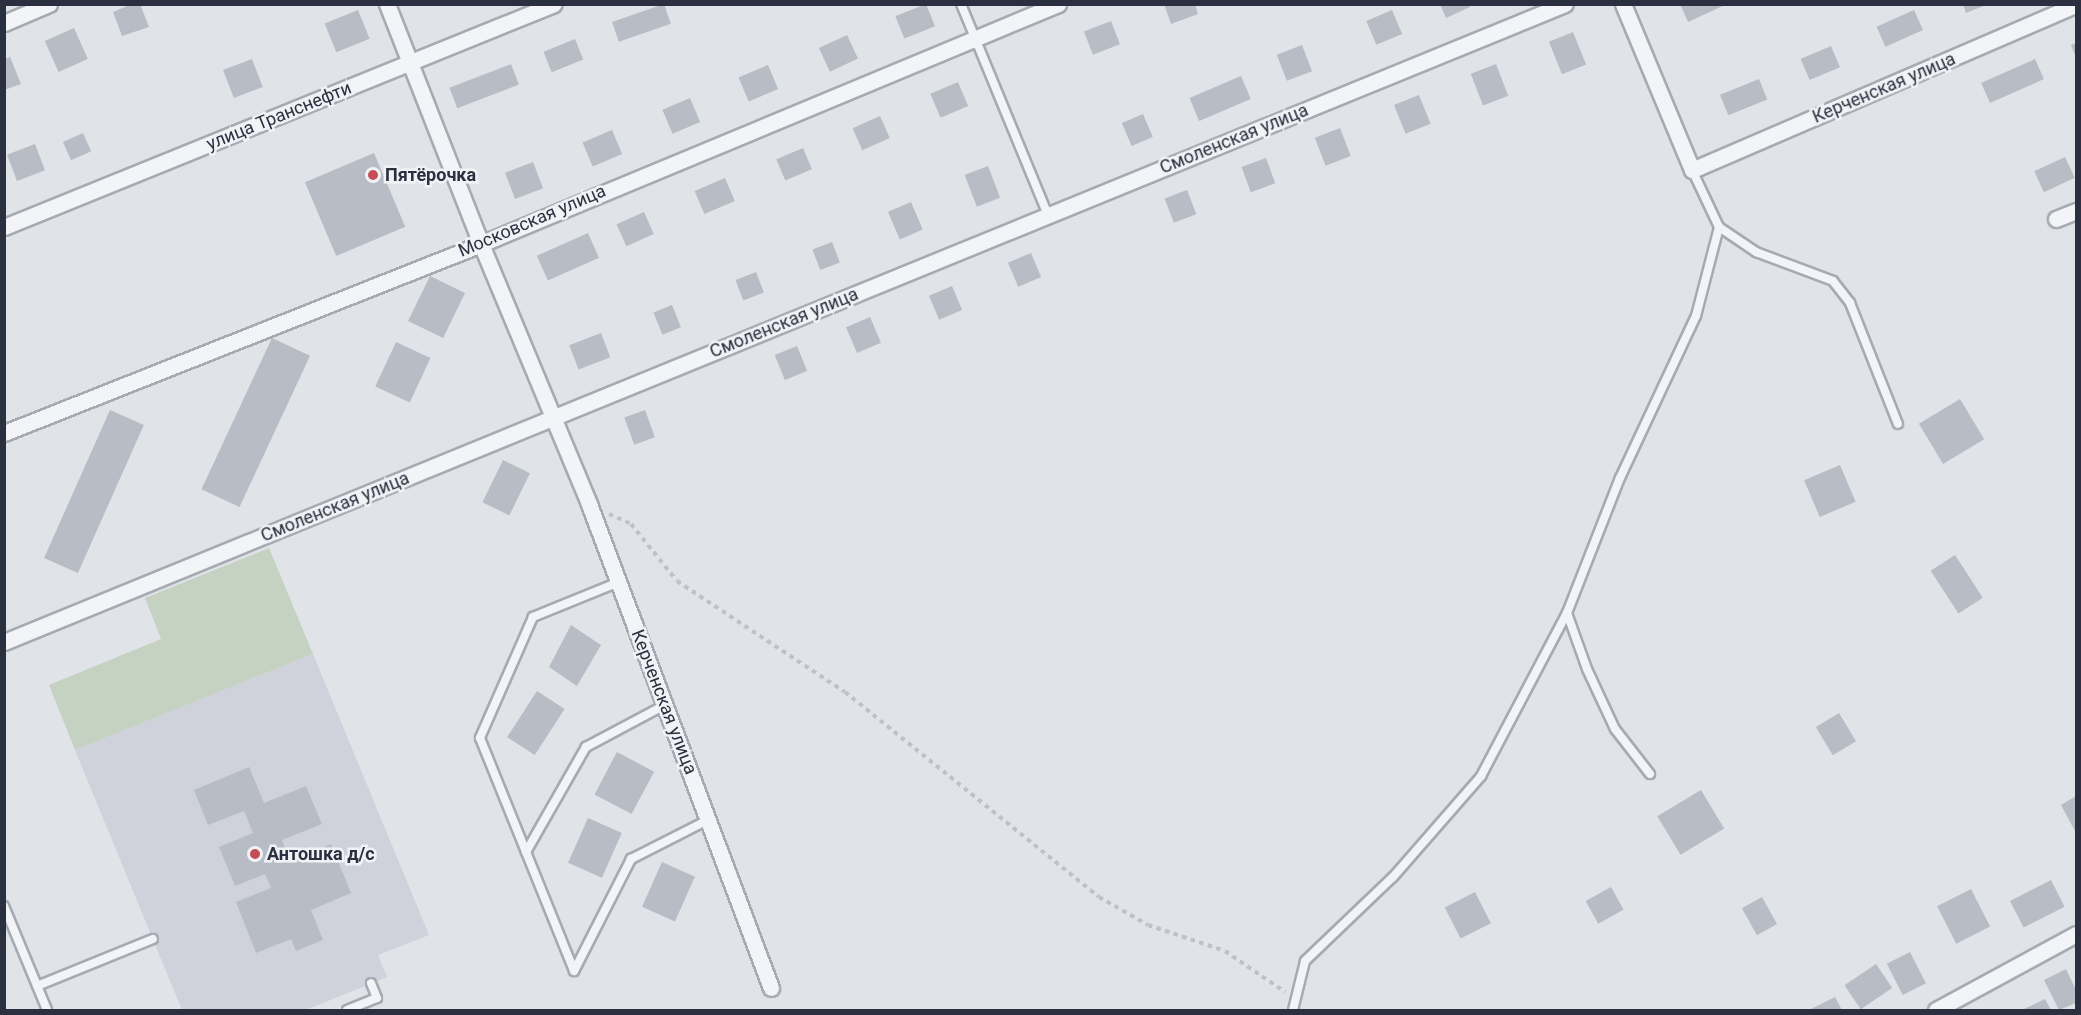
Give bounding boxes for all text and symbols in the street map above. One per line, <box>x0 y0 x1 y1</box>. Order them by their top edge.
street label: Керченская улица <box>1809 48 1959 128</box>
street label: улица Транснефти <box>203 77 355 155</box>
street label: Смоленская улица <box>1157 99 1311 179</box>
place label: Пятёрочка <box>385 164 476 186</box>
marker: Пятёрочка <box>366 168 380 182</box>
street label: Московская улица <box>455 180 609 262</box>
street label: Смоленская улица <box>707 283 861 363</box>
street label: Смоленская улица <box>258 467 412 547</box>
street label: Керченская улица <box>626 627 702 777</box>
place label: Антошка д/с <box>267 843 375 865</box>
marker: Антошка д/с <box>248 847 262 861</box>

